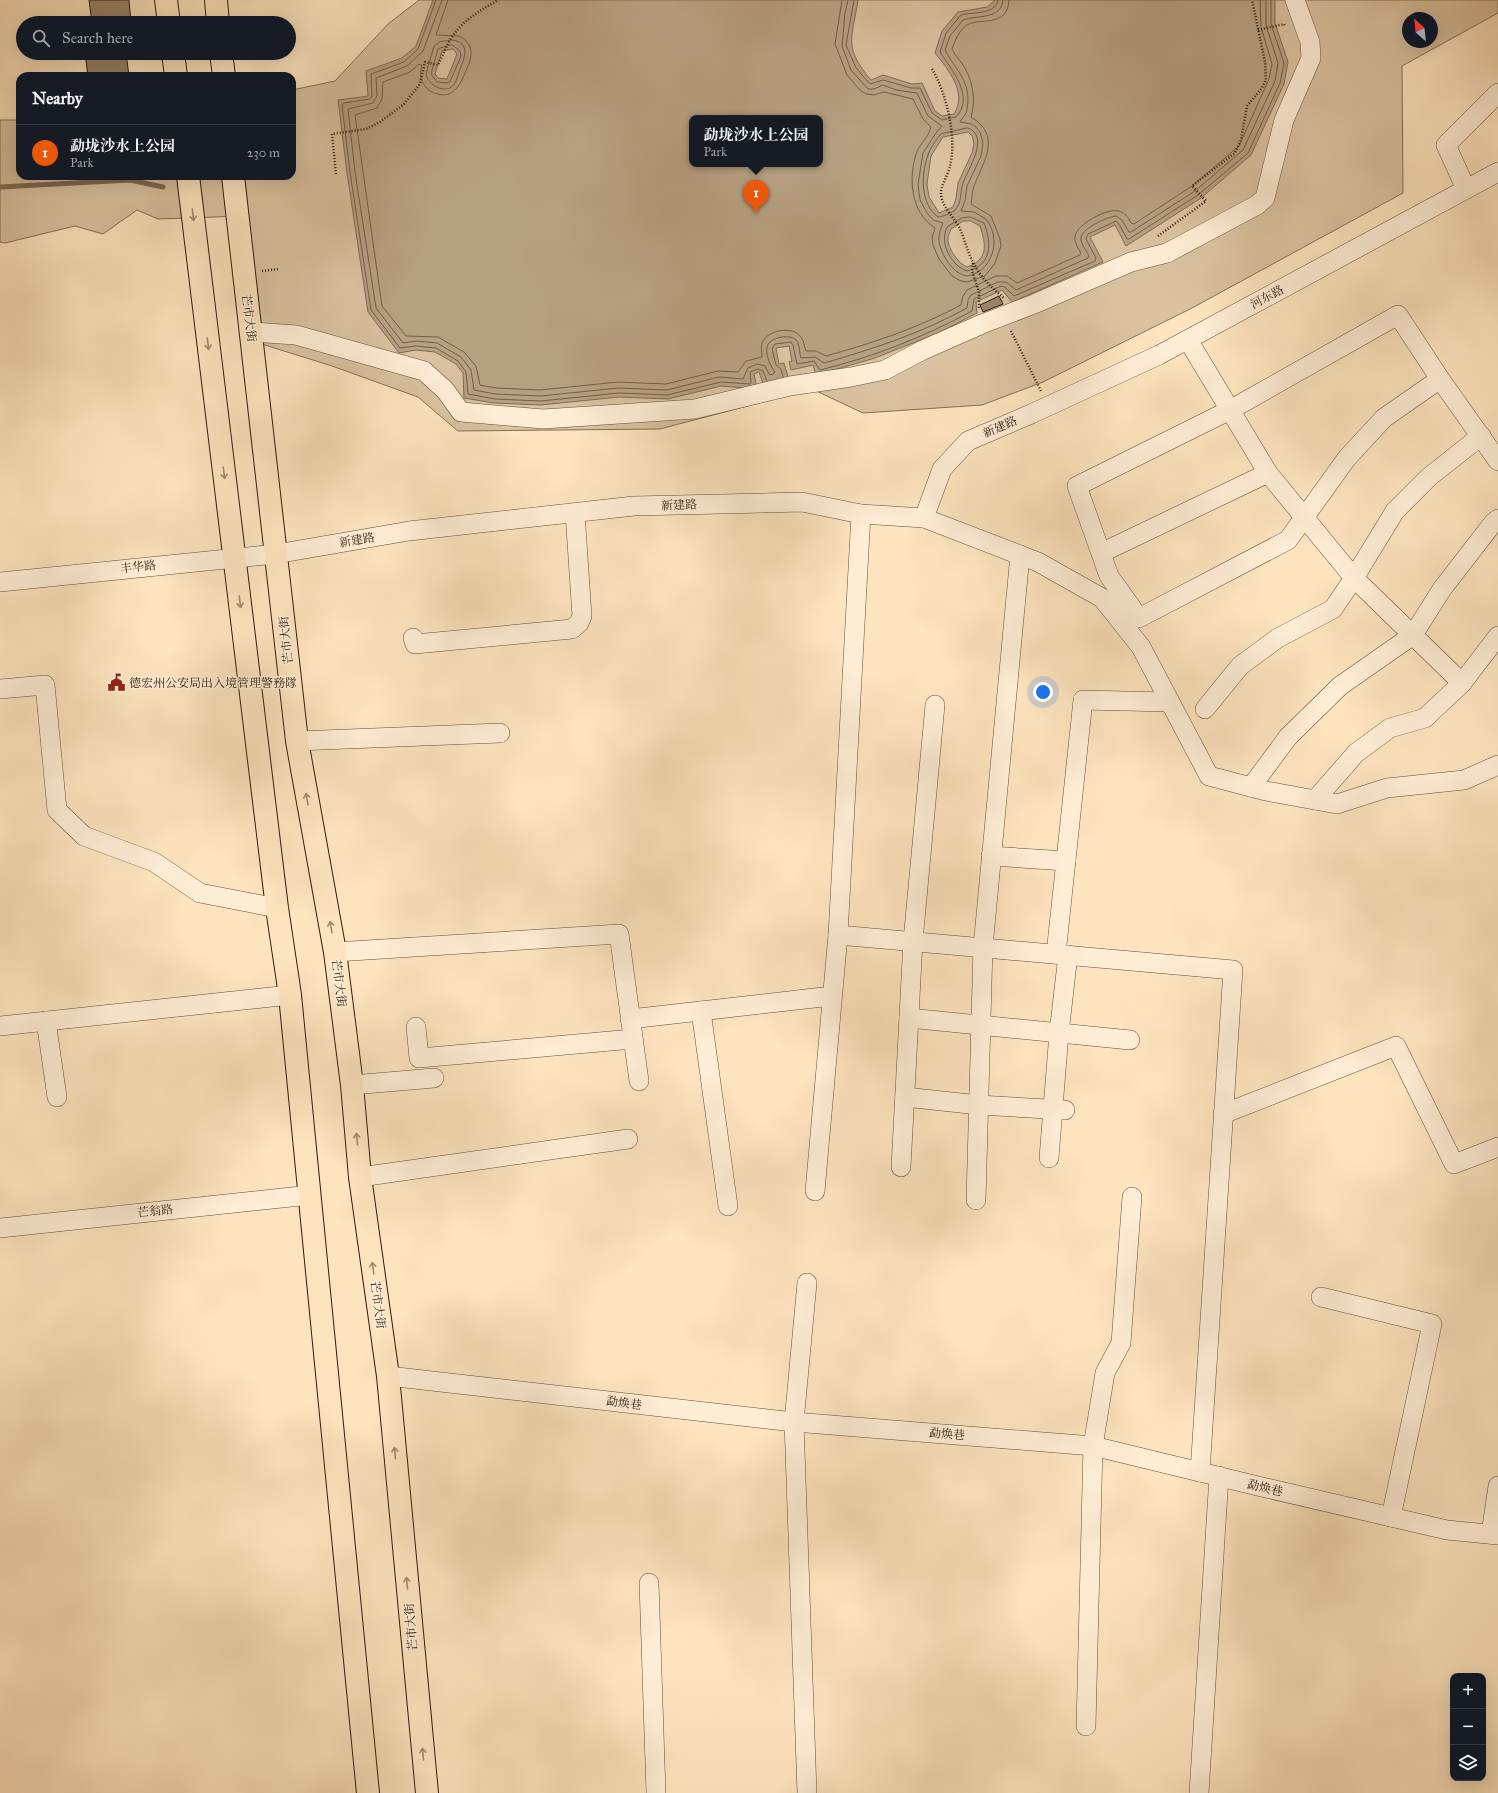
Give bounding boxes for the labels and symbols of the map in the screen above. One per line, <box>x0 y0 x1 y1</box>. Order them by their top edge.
north arrow <box>1402 12 1438 48</box>
pin: 1 <box>743 180 769 213</box>
one-way arrow <box>189 208 197 221</box>
street label: 河东路 <box>1248 282 1286 312</box>
street label: 芒市大街 <box>239 293 259 344</box>
one-way arrow <box>205 337 212 350</box>
street label: 新建路 <box>981 414 1019 440</box>
one-way arrow <box>220 466 228 479</box>
street label: 新建路 <box>661 497 697 513</box>
street label: 新建路 <box>338 530 376 550</box>
street label: 丰华路 <box>119 558 157 576</box>
one-way arrow <box>236 595 244 608</box>
street label: 芒市大街 <box>276 614 295 665</box>
public building icon: 德宏州公安局出入境管理警務隊 <box>106 673 126 693</box>
place label: 德宏州公安局出入境管理警務隊 <box>129 676 297 690</box>
your location <box>1033 682 1053 702</box>
one-way arrow <box>303 793 311 806</box>
one-way arrow <box>326 920 334 933</box>
street label: 芒市大街 <box>329 958 349 1009</box>
one-way arrow <box>353 1133 360 1146</box>
street label: 芒翁路 <box>136 1202 174 1220</box>
one-way arrow <box>369 1262 377 1275</box>
street label: 芒市大街 <box>368 1280 388 1331</box>
street label: 勐焕巷 <box>605 1394 643 1412</box>
street label: 勐焕巷 <box>929 1426 965 1442</box>
one-way arrow <box>392 1447 399 1460</box>
street label: 勐焕巷 <box>1246 1477 1284 1499</box>
one-way arrow <box>404 1577 411 1590</box>
street label: 芒市大街 <box>402 1601 420 1652</box>
one-way arrow <box>419 1748 426 1761</box>

